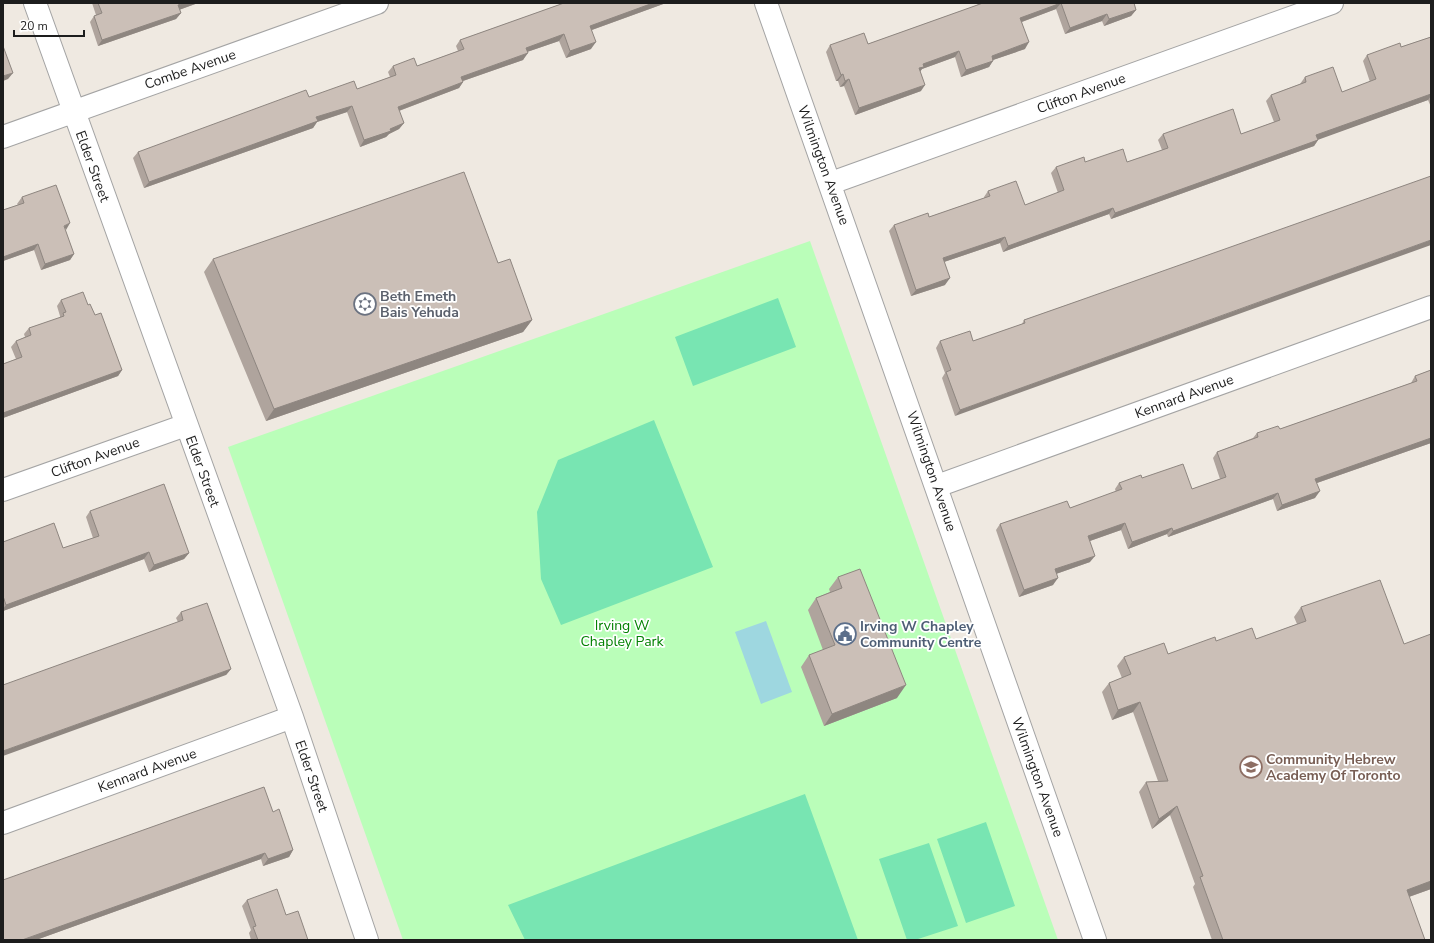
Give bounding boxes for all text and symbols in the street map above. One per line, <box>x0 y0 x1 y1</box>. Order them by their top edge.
scale bar <box>14 12 84 38</box>
text: 20 m <box>20 18 48 34</box>
street label: Combe Avenue <box>142 45 238 94</box>
street label: Clifton Avenue <box>1034 69 1128 118</box>
street label: Wilmington Avenue <box>793 103 854 228</box>
street label: Elder Street <box>71 128 114 205</box>
place label: Beth Emeth Bais Yehuda <box>380 287 459 322</box>
synagogue icon: Beth Emeth Bais Yehuda <box>352 291 378 317</box>
street label: Kennard Avenue <box>1132 370 1236 423</box>
street label: Wilmington Avenue <box>902 408 961 534</box>
street label: Clifton Avenue <box>48 433 142 482</box>
street label: Elder Street <box>181 433 224 510</box>
park label: Irving W Chapley Park <box>580 616 665 651</box>
place label: Irving W Chapley Community Centre <box>860 617 982 652</box>
public building icon: Irving W Chapley Community Centre <box>832 621 858 647</box>
street label: Wilmington Avenue <box>1007 715 1068 840</box>
street label: Elder Street <box>290 738 333 815</box>
street label: Kennard Avenue <box>95 744 199 797</box>
place label: Community Hebrew Academy Of Toronto <box>1266 750 1400 785</box>
school or university icon: Community Hebrew Academy Of Toronto <box>1238 754 1264 780</box>

